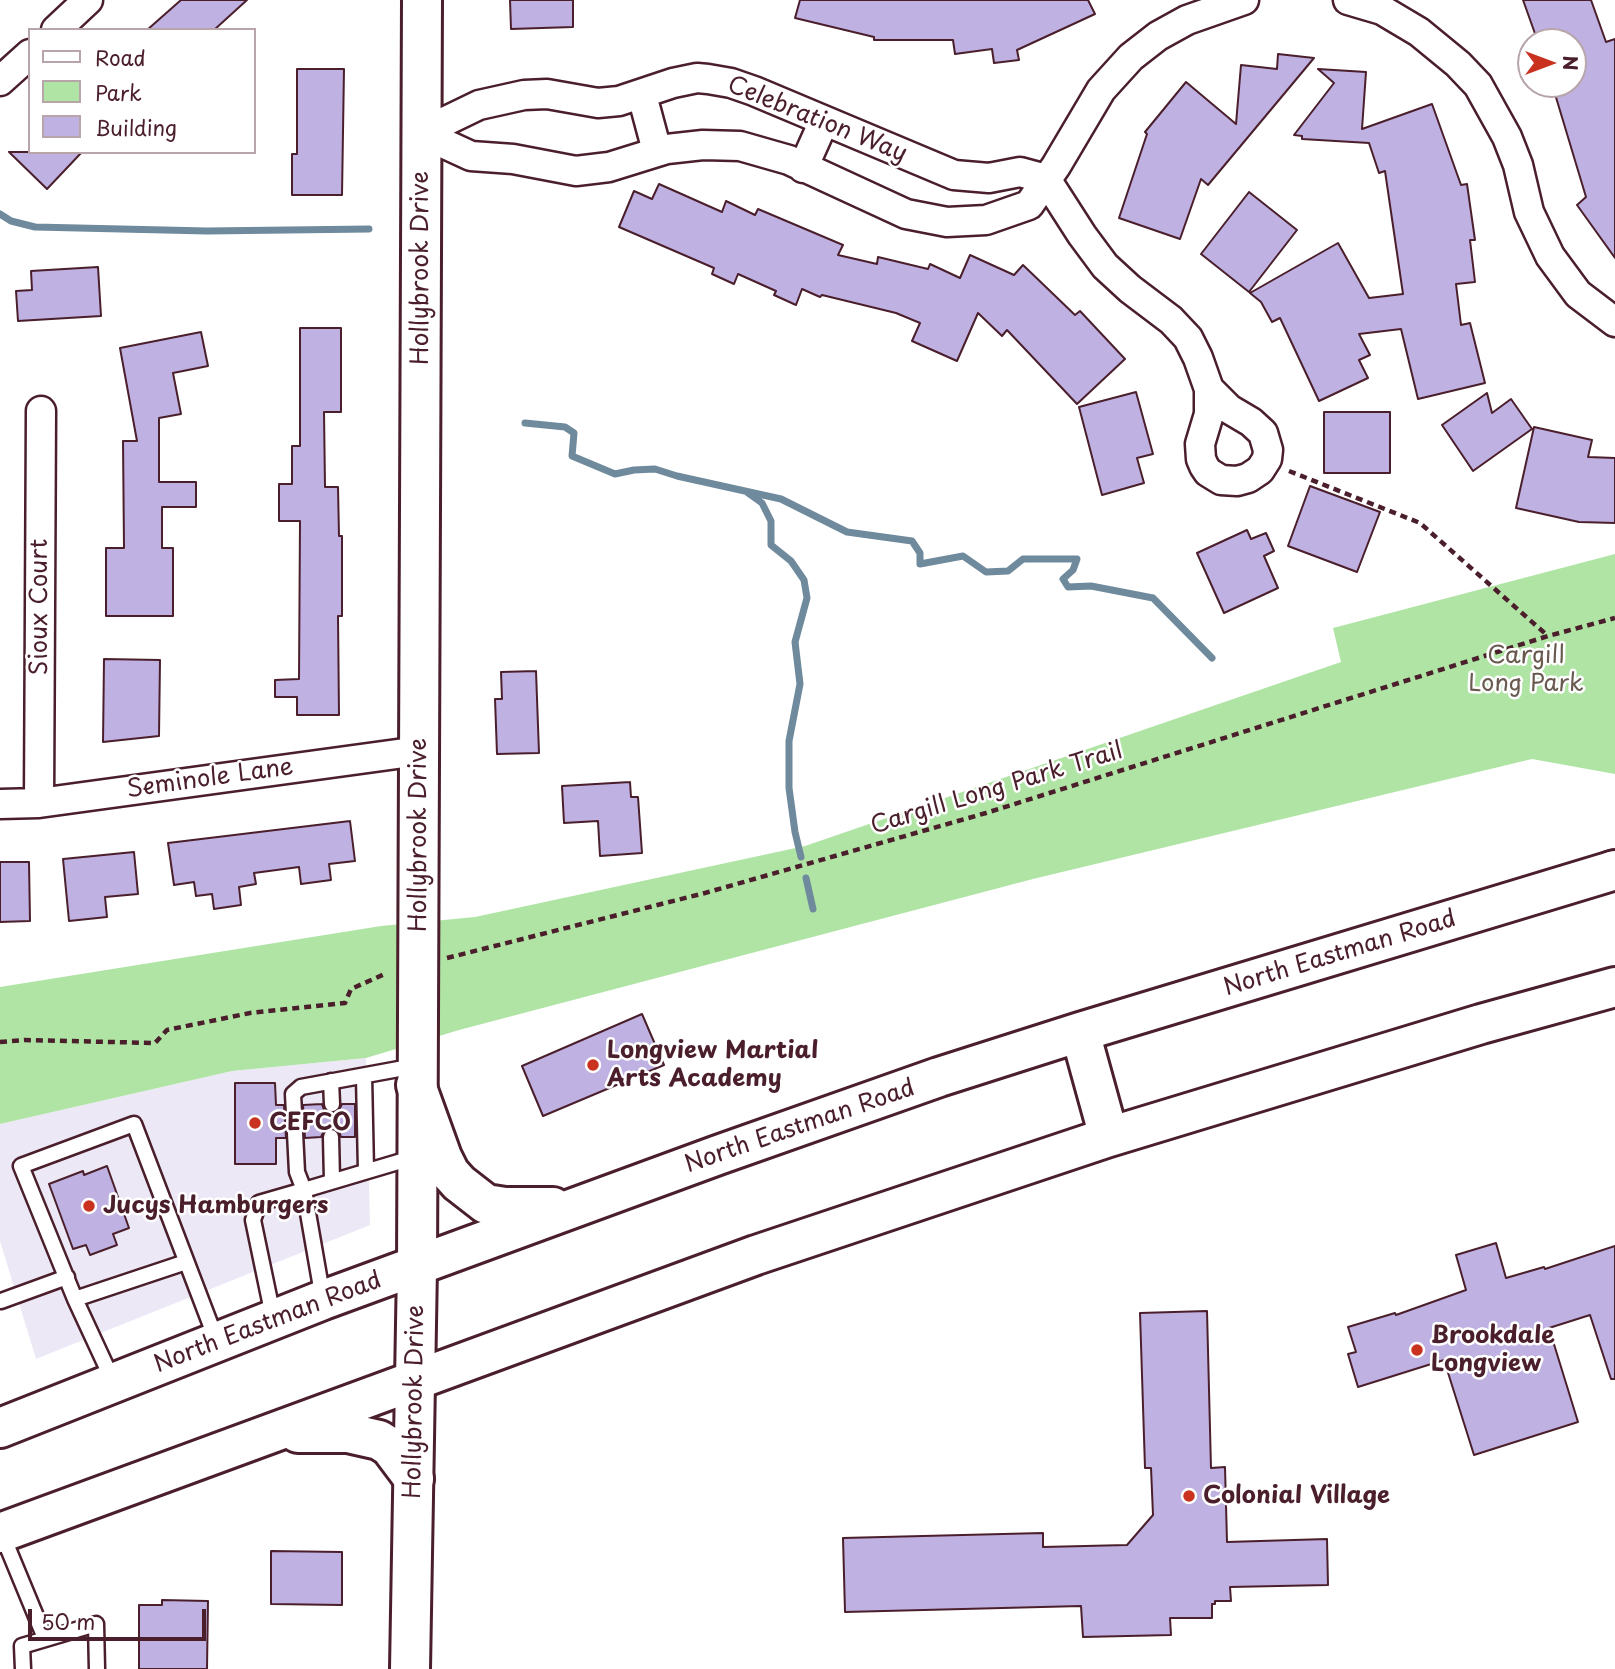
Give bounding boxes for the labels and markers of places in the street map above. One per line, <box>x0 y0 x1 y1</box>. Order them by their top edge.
place label: Longview Martial Arts Academy <box>607 1037 818 1093</box>
marker: Longview Martial Arts Academy <box>585 1057 601 1073</box>
place label: CEFCO <box>269 1109 351 1137</box>
marker: CEFCO <box>247 1115 263 1131</box>
place label: Jucys Hamburgers <box>103 1192 328 1220</box>
marker: Jucys Hamburgers <box>81 1198 97 1214</box>
place label: Brookdale Longview <box>1431 1322 1555 1378</box>
marker: Brookdale Longview <box>1409 1342 1425 1358</box>
place label: Colonial Village <box>1203 1482 1390 1510</box>
marker: Colonial Village <box>1181 1488 1197 1504</box>

